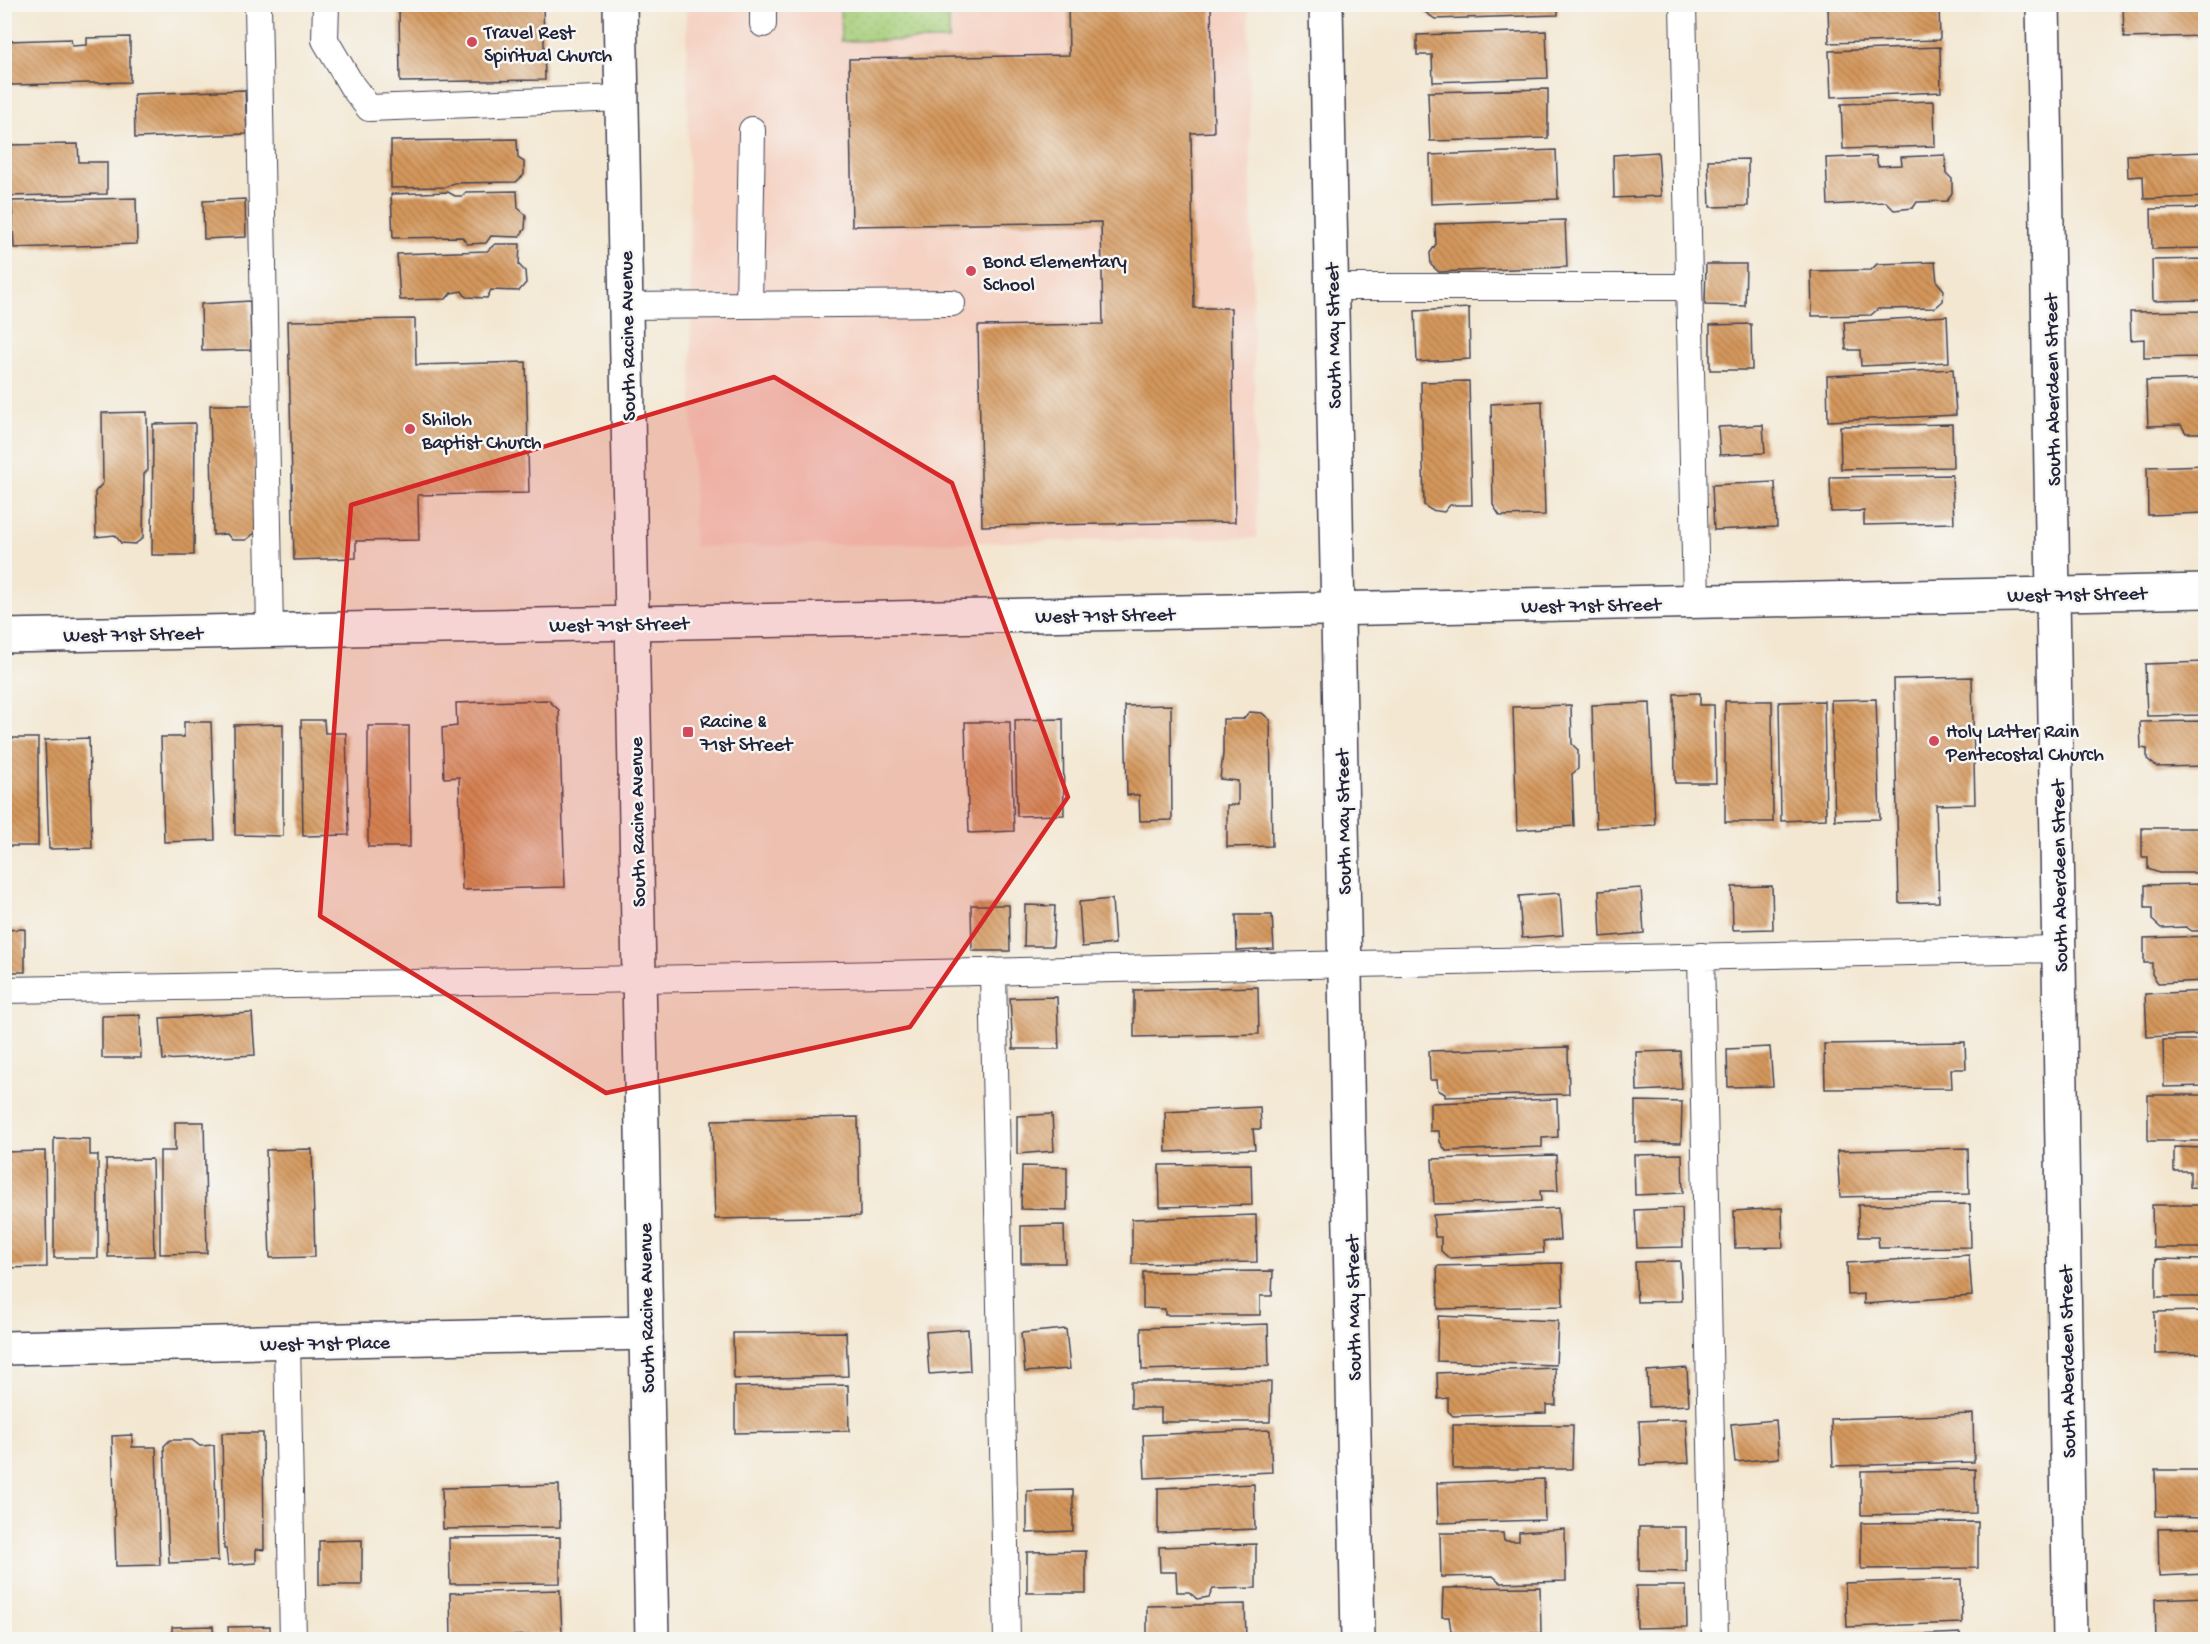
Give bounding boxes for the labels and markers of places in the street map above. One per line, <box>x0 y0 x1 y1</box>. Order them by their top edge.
place label: Travel Rest Spiritual Church <box>483 23 613 69</box>
marker: Travel Rest Spiritual Church <box>465 35 479 49</box>
place label: Bond Elementary School <box>982 252 1127 298</box>
marker: Bond Elementary School <box>964 264 978 278</box>
place label: Shiloh Baptist Church <box>421 410 542 456</box>
marker: Shiloh Baptist Church <box>403 422 417 436</box>
place label: Racine & 71st Street <box>699 712 794 758</box>
place label: Holy Latter Rain Pentecostal Church <box>1945 722 2104 768</box>
marker: Racine & 71st Street <box>681 725 695 739</box>
marker: Holy Latter Rain Pentecostal Church <box>1927 734 1941 748</box>

